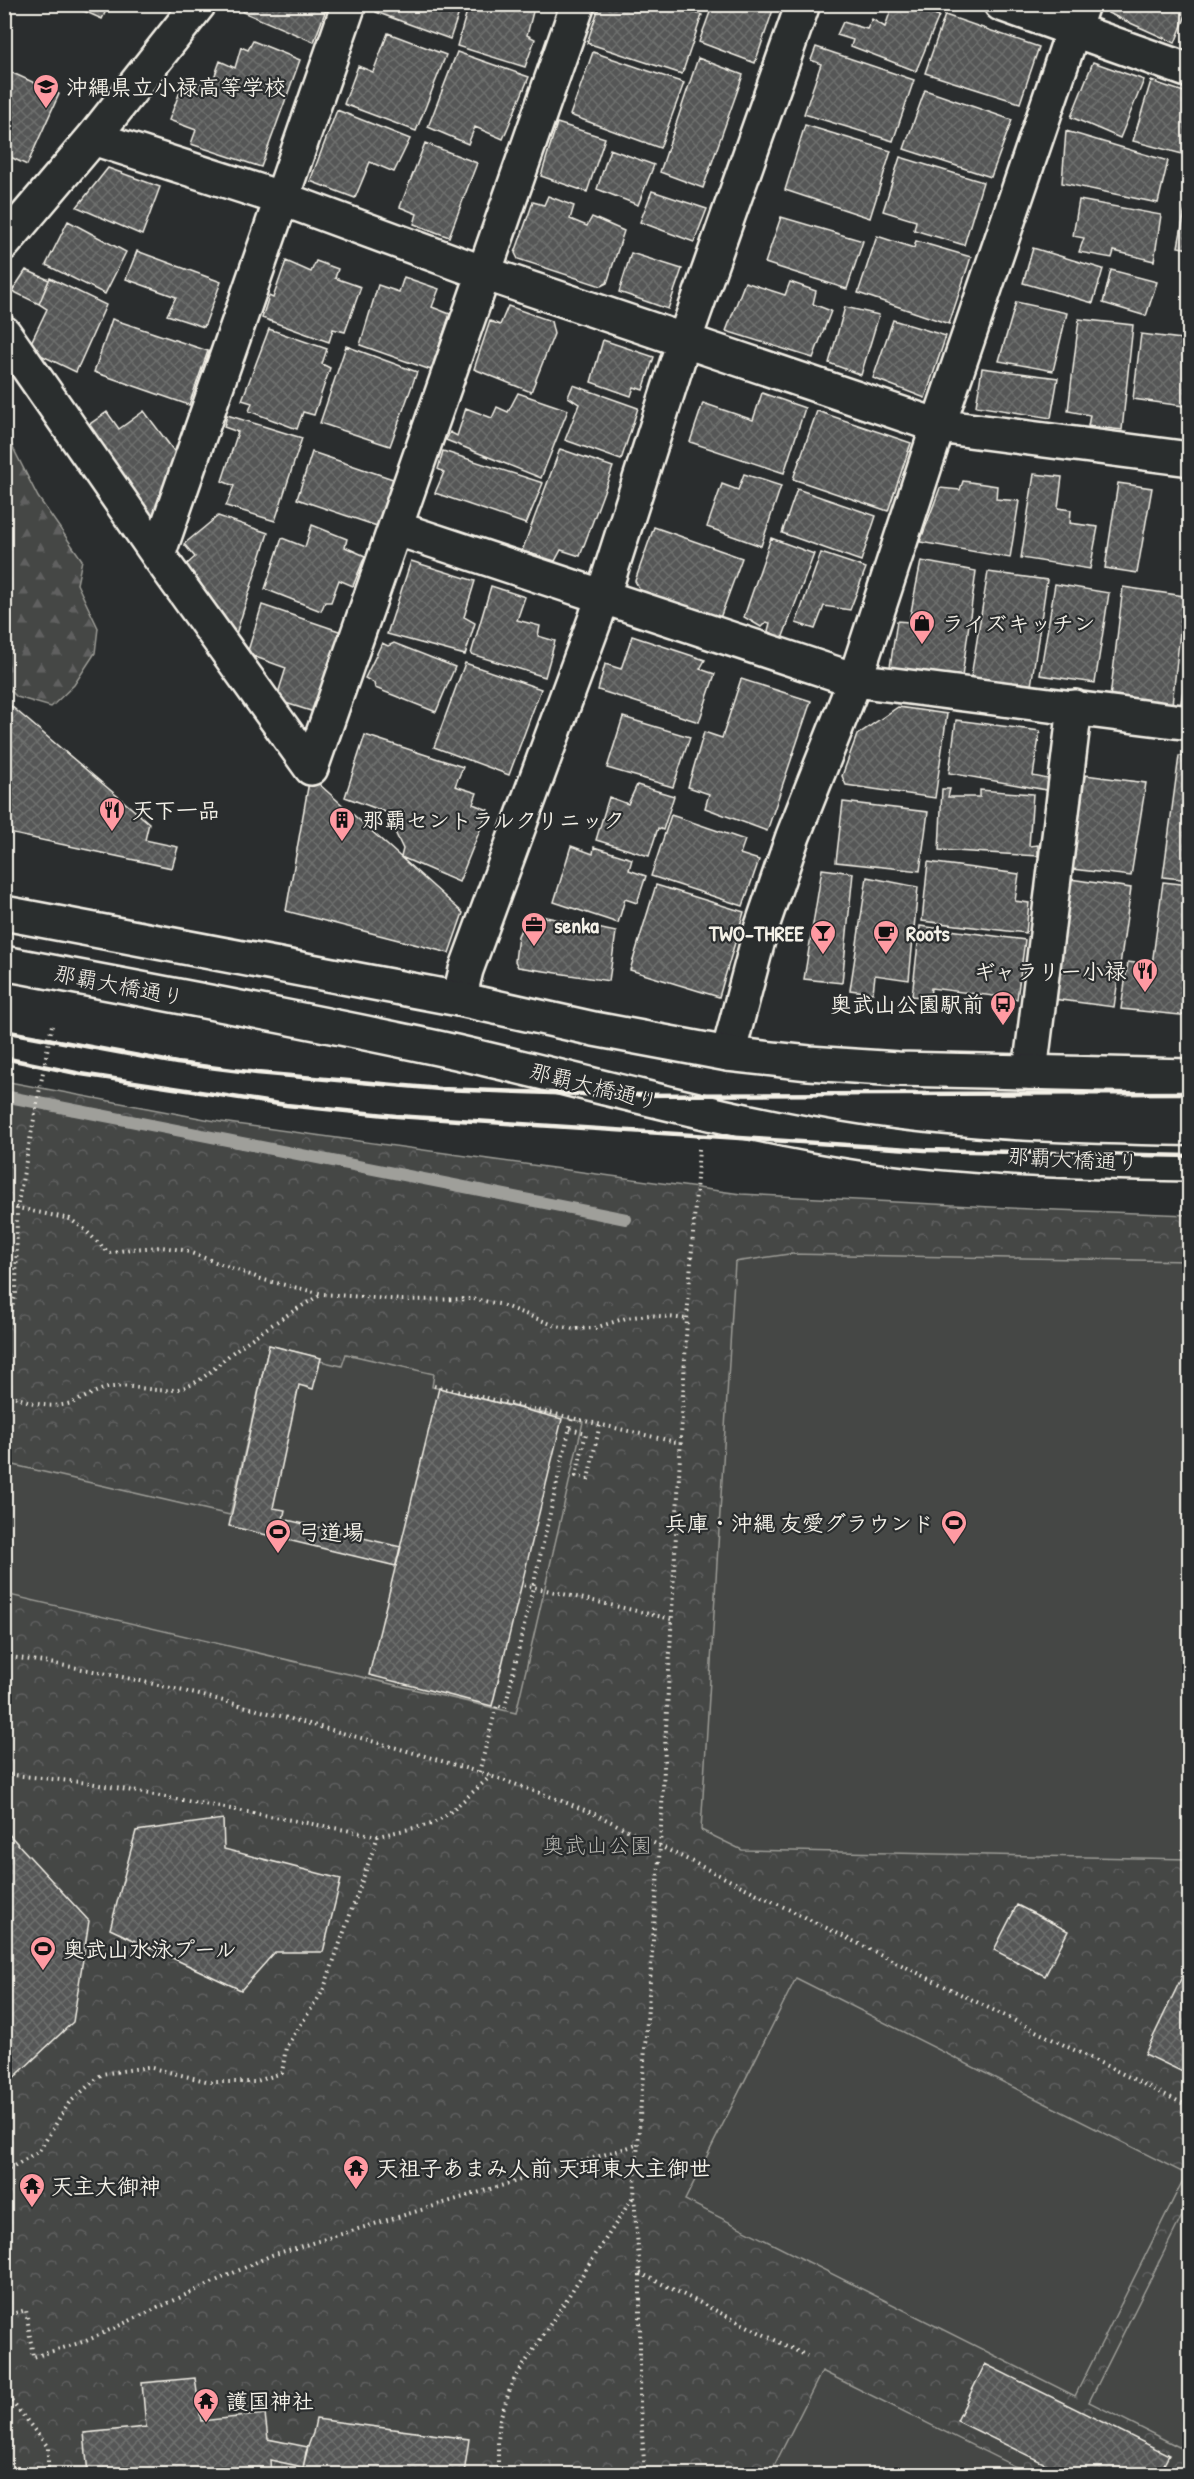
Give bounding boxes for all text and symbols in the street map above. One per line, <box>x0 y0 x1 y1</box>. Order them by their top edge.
school or university icon: 沖縄県立小禄高等学校 <box>31 72 61 110</box>
place label: 沖縄県立小禄高等学校 <box>66 72 286 102</box>
shop icon: ライズキッチン <box>907 608 937 646</box>
place label: ライズキッチン <box>942 608 1096 638</box>
restaurant icon: 天下一品 <box>97 795 127 833</box>
place label: 天下一品 <box>132 795 220 825</box>
building icon: 那覇セントラルクリニック <box>327 805 357 843</box>
place label: 那覇セントラルクリニック <box>362 805 625 835</box>
office icon: senka <box>519 910 549 948</box>
place label: senka <box>554 910 599 940</box>
place label: TWO-THREE <box>708 918 804 948</box>
bar icon: TWO-THREE <box>808 918 838 956</box>
cafe icon: Roots <box>871 918 901 956</box>
place label: Roots <box>906 918 950 948</box>
place label: ギャラリー小禄 <box>973 956 1126 986</box>
restaurant icon: ギャラリー小禄 <box>1130 956 1160 994</box>
street label: 那覇大橋通り <box>51 958 187 1012</box>
place label: 奥武山公園駅前 <box>830 989 984 1019</box>
bus stop icon: 奥武山公園駅前 <box>988 989 1018 1027</box>
street label: 那覇大橋通り <box>526 1055 662 1117</box>
street label: 那覇大橋通り <box>1006 1141 1140 1177</box>
place label: 兵庫・沖縄 友愛グラウンド <box>665 1508 934 1538</box>
sports icon: 兵庫・沖縄 友愛グラウンド <box>939 1508 969 1546</box>
sports icon: 弓道場 <box>263 1517 293 1555</box>
place label: 弓道場 <box>298 1517 364 1547</box>
park label: 奥武山公園 <box>542 1830 652 1860</box>
sports icon: 奥武山水泳プール <box>28 1934 58 1972</box>
place label: 奥武山水泳プール <box>63 1934 237 1964</box>
temple icon: 天祖子あまみ人前 天珥東大主御世 <box>341 2153 371 2191</box>
place label: 天祖子あまみ人前 天珥東大主御世 <box>376 2153 711 2183</box>
temple icon: 天主大御神 <box>17 2171 47 2209</box>
place label: 天主大御神 <box>51 2171 161 2201</box>
temple icon: 護国神社 <box>191 2386 221 2424</box>
place label: 護国神社 <box>226 2386 314 2416</box>

